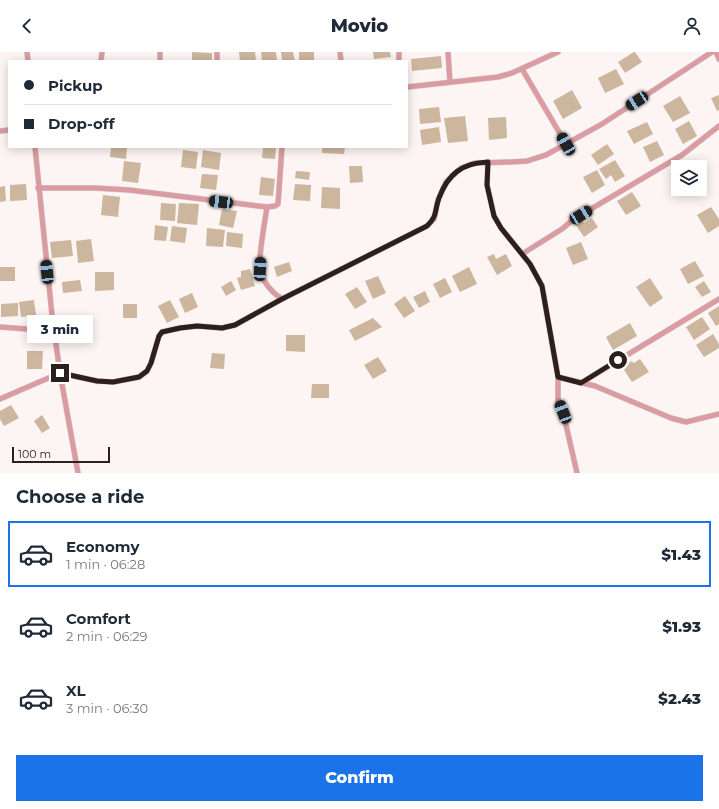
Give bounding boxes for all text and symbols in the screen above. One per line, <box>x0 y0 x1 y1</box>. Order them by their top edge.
icon: back <box>16 15 38 37</box>
text: Movio <box>331 15 388 37</box>
icon: person <box>681 15 703 37</box>
text: Pickup <box>48 76 103 95</box>
car <box>624 89 650 113</box>
text: Drop-off <box>48 114 115 133</box>
car <box>555 131 577 157</box>
map controls <box>671 160 707 196</box>
button: layers <box>671 160 707 196</box>
car <box>208 195 234 209</box>
car <box>568 204 594 226</box>
car <box>253 257 267 281</box>
car <box>40 259 54 285</box>
callout: 3 min <box>27 315 93 343</box>
text: 3 min <box>41 321 79 337</box>
route start <box>609 351 627 369</box>
route end <box>51 364 69 382</box>
car <box>553 399 573 425</box>
scale bar <box>12 445 110 464</box>
text: 100 m <box>18 447 51 461</box>
text: Choose a ride <box>16 486 144 508</box>
icon: car <box>18 536 54 572</box>
text: Economy <box>66 537 139 556</box>
text: $1.43 <box>662 545 701 564</box>
text: 1 min · 06:28 <box>66 556 145 572</box>
icon: car <box>18 608 54 644</box>
text: Comfort <box>66 609 131 628</box>
text: $1.93 <box>662 617 701 636</box>
text: 2 min · 06:29 <box>66 628 148 644</box>
icon: car <box>18 680 54 716</box>
text: XL <box>66 681 85 700</box>
text: $2.43 <box>658 689 701 708</box>
text: 3 min · 06:30 <box>66 700 148 716</box>
button: Confirm <box>16 755 703 801</box>

